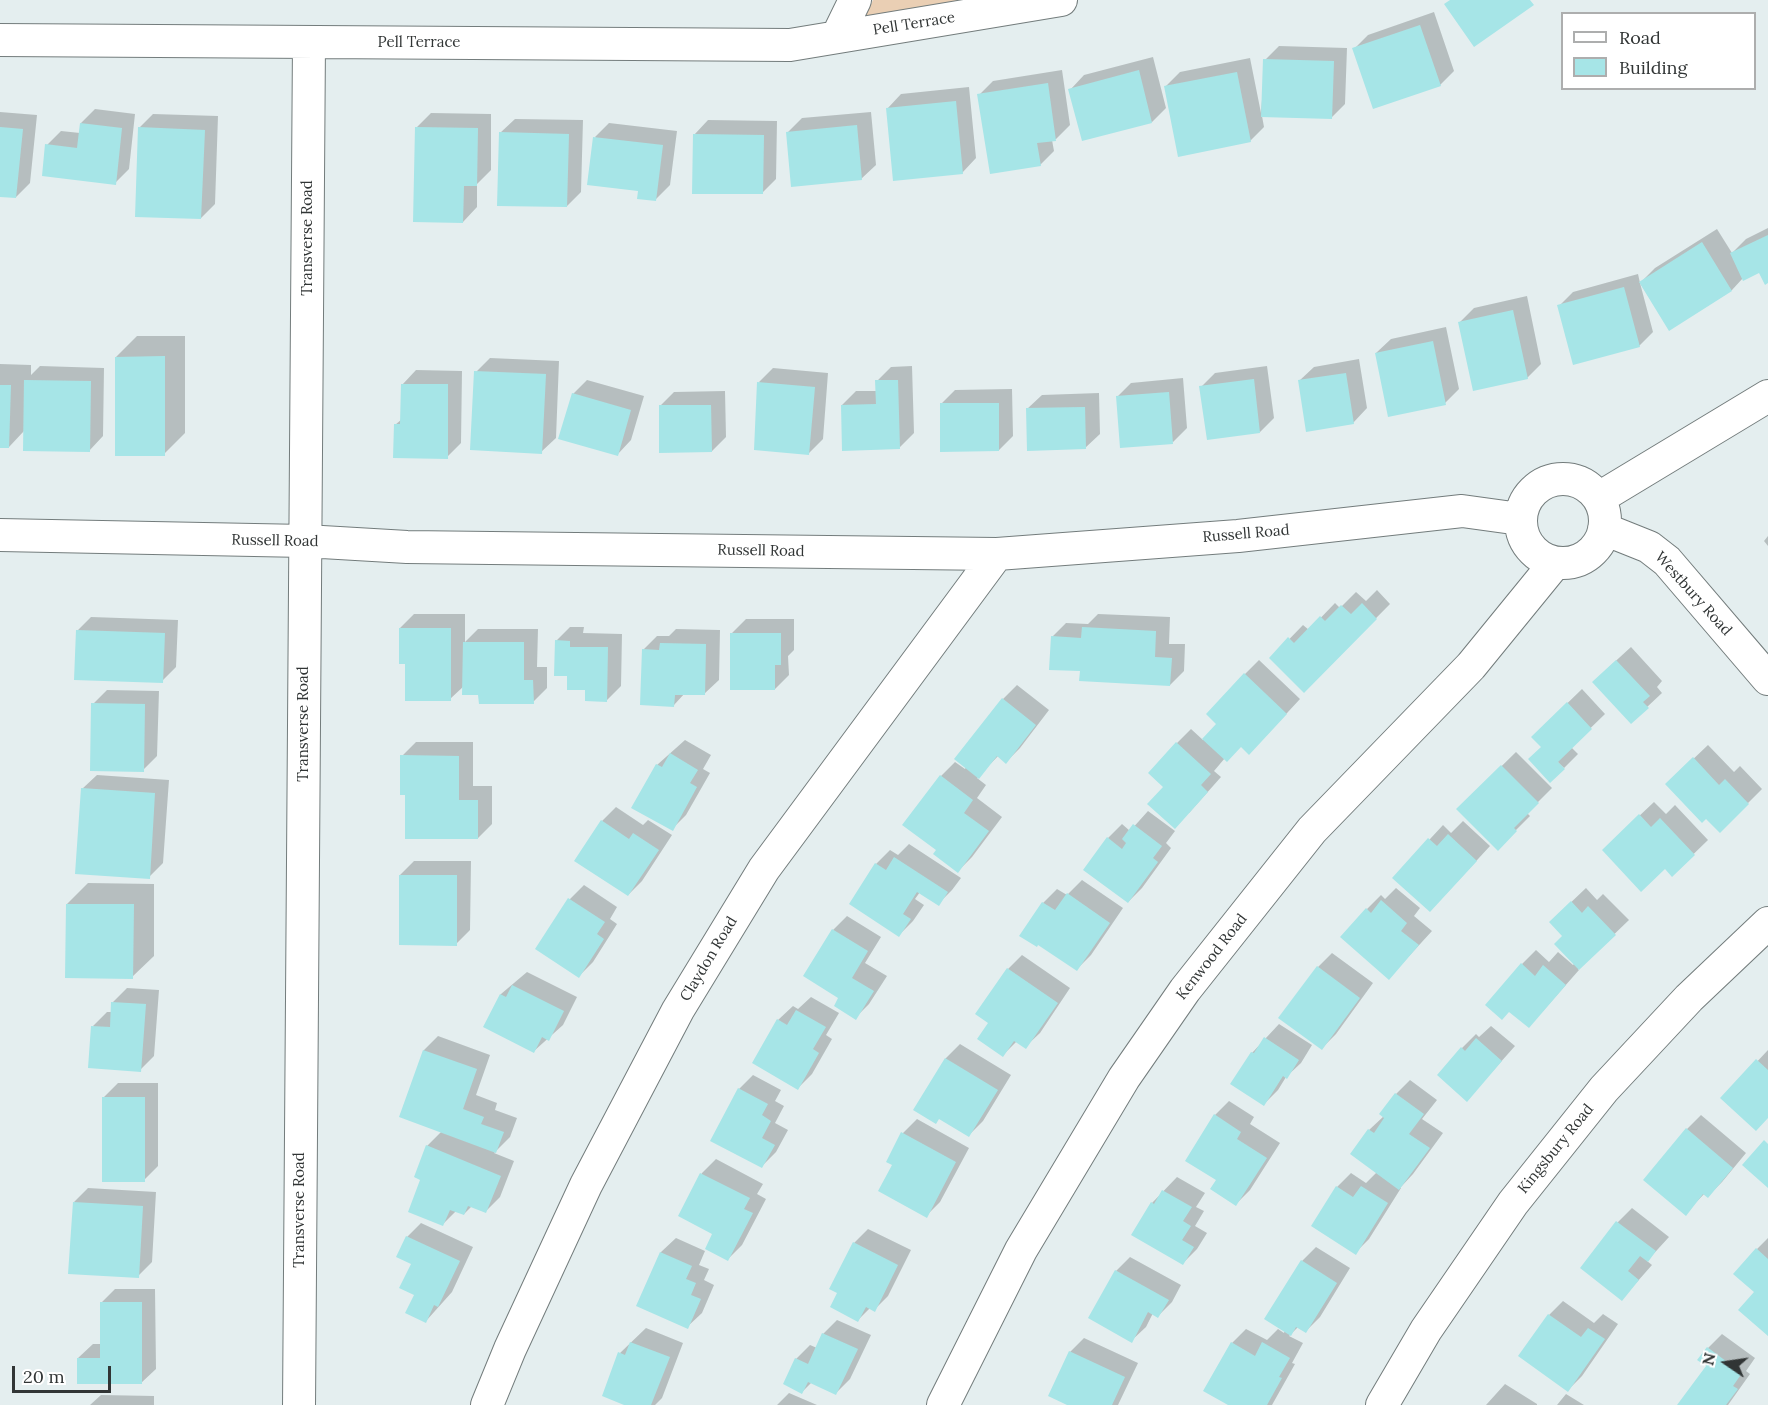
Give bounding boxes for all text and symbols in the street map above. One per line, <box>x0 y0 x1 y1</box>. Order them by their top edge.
street label: Pell Terrace <box>872 9 956 39</box>
legend <box>1561 12 1756 90</box>
text: Road <box>1619 26 1661 49</box>
street label: Pell Terrace <box>378 34 460 52</box>
text: Building <box>1619 56 1687 79</box>
street label: Transverse Road <box>299 180 317 296</box>
street label: Russell Road <box>1202 521 1290 547</box>
street label: Russell Road <box>231 531 319 551</box>
street label: Russell Road <box>717 541 805 561</box>
street label: Westbury Road <box>1651 548 1735 640</box>
street label: Transverse Road <box>295 666 313 782</box>
street label: Kenwood Road <box>1173 910 1251 1004</box>
street label: Claydon Road <box>677 913 741 1005</box>
street label: Kingsbury Road <box>1514 1101 1598 1197</box>
street label: Transverse Road <box>291 1152 309 1268</box>
north arrow <box>1696 1333 1756 1393</box>
text: N <box>1697 1351 1720 1367</box>
scale bar <box>15 1354 114 1392</box>
text: 20 m <box>23 1365 65 1388</box>

